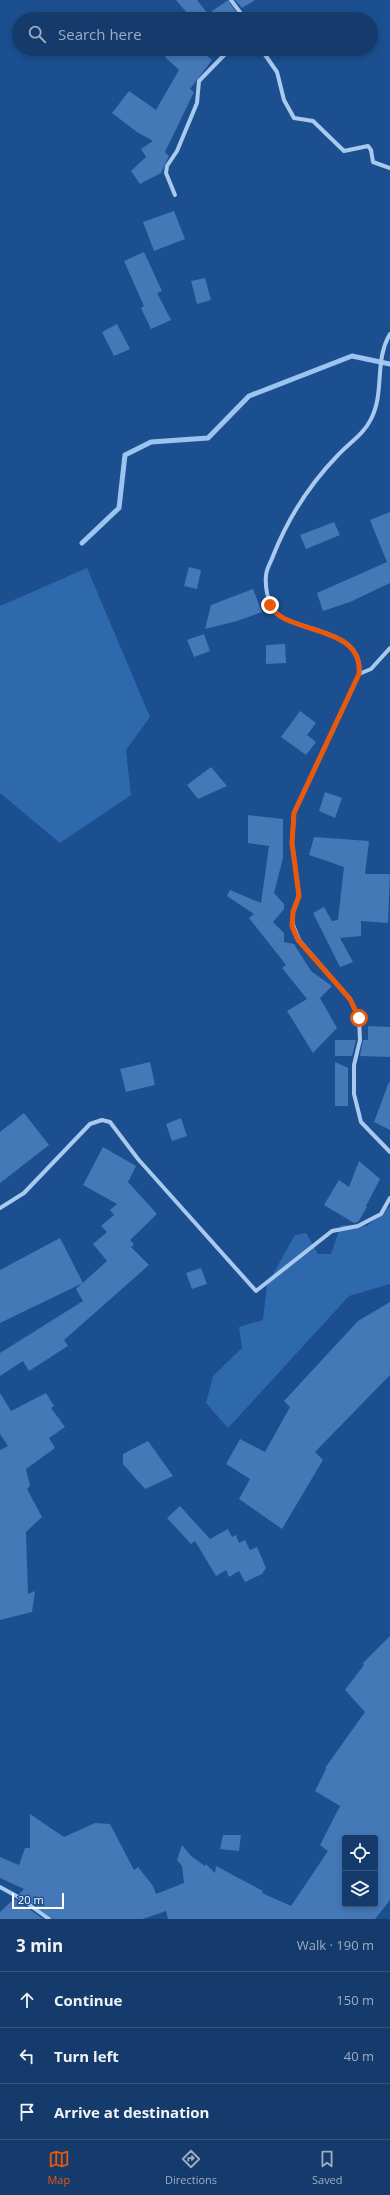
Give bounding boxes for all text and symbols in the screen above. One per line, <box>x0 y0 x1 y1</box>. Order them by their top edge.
search box <box>12 12 378 56</box>
icon: search <box>26 23 48 45</box>
text: Search here <box>58 24 142 44</box>
route end <box>261 596 279 614</box>
route start <box>350 1009 368 1027</box>
map controls <box>342 1835 378 1907</box>
button: locate <box>342 1835 378 1871</box>
button: layers <box>342 1871 378 1907</box>
scale bar <box>12 1891 64 1910</box>
text: 20 m <box>18 1892 44 1907</box>
text: 3 min <box>16 1934 63 1957</box>
text: Walk · 190 m <box>297 1936 374 1954</box>
icon: ahead <box>16 1989 38 2011</box>
text: Continue <box>54 1990 122 2010</box>
text: 150 m <box>336 1991 374 2009</box>
icon: left <box>16 2045 38 2067</box>
text: Turn left <box>54 2046 119 2066</box>
text: 40 m <box>344 2047 374 2065</box>
icon: arrive <box>16 2101 38 2123</box>
text: Arrive at destination <box>54 2102 209 2122</box>
tab: Map <box>47 2148 70 2187</box>
tab: Directions <box>165 2148 217 2187</box>
tab: Saved <box>312 2148 343 2187</box>

